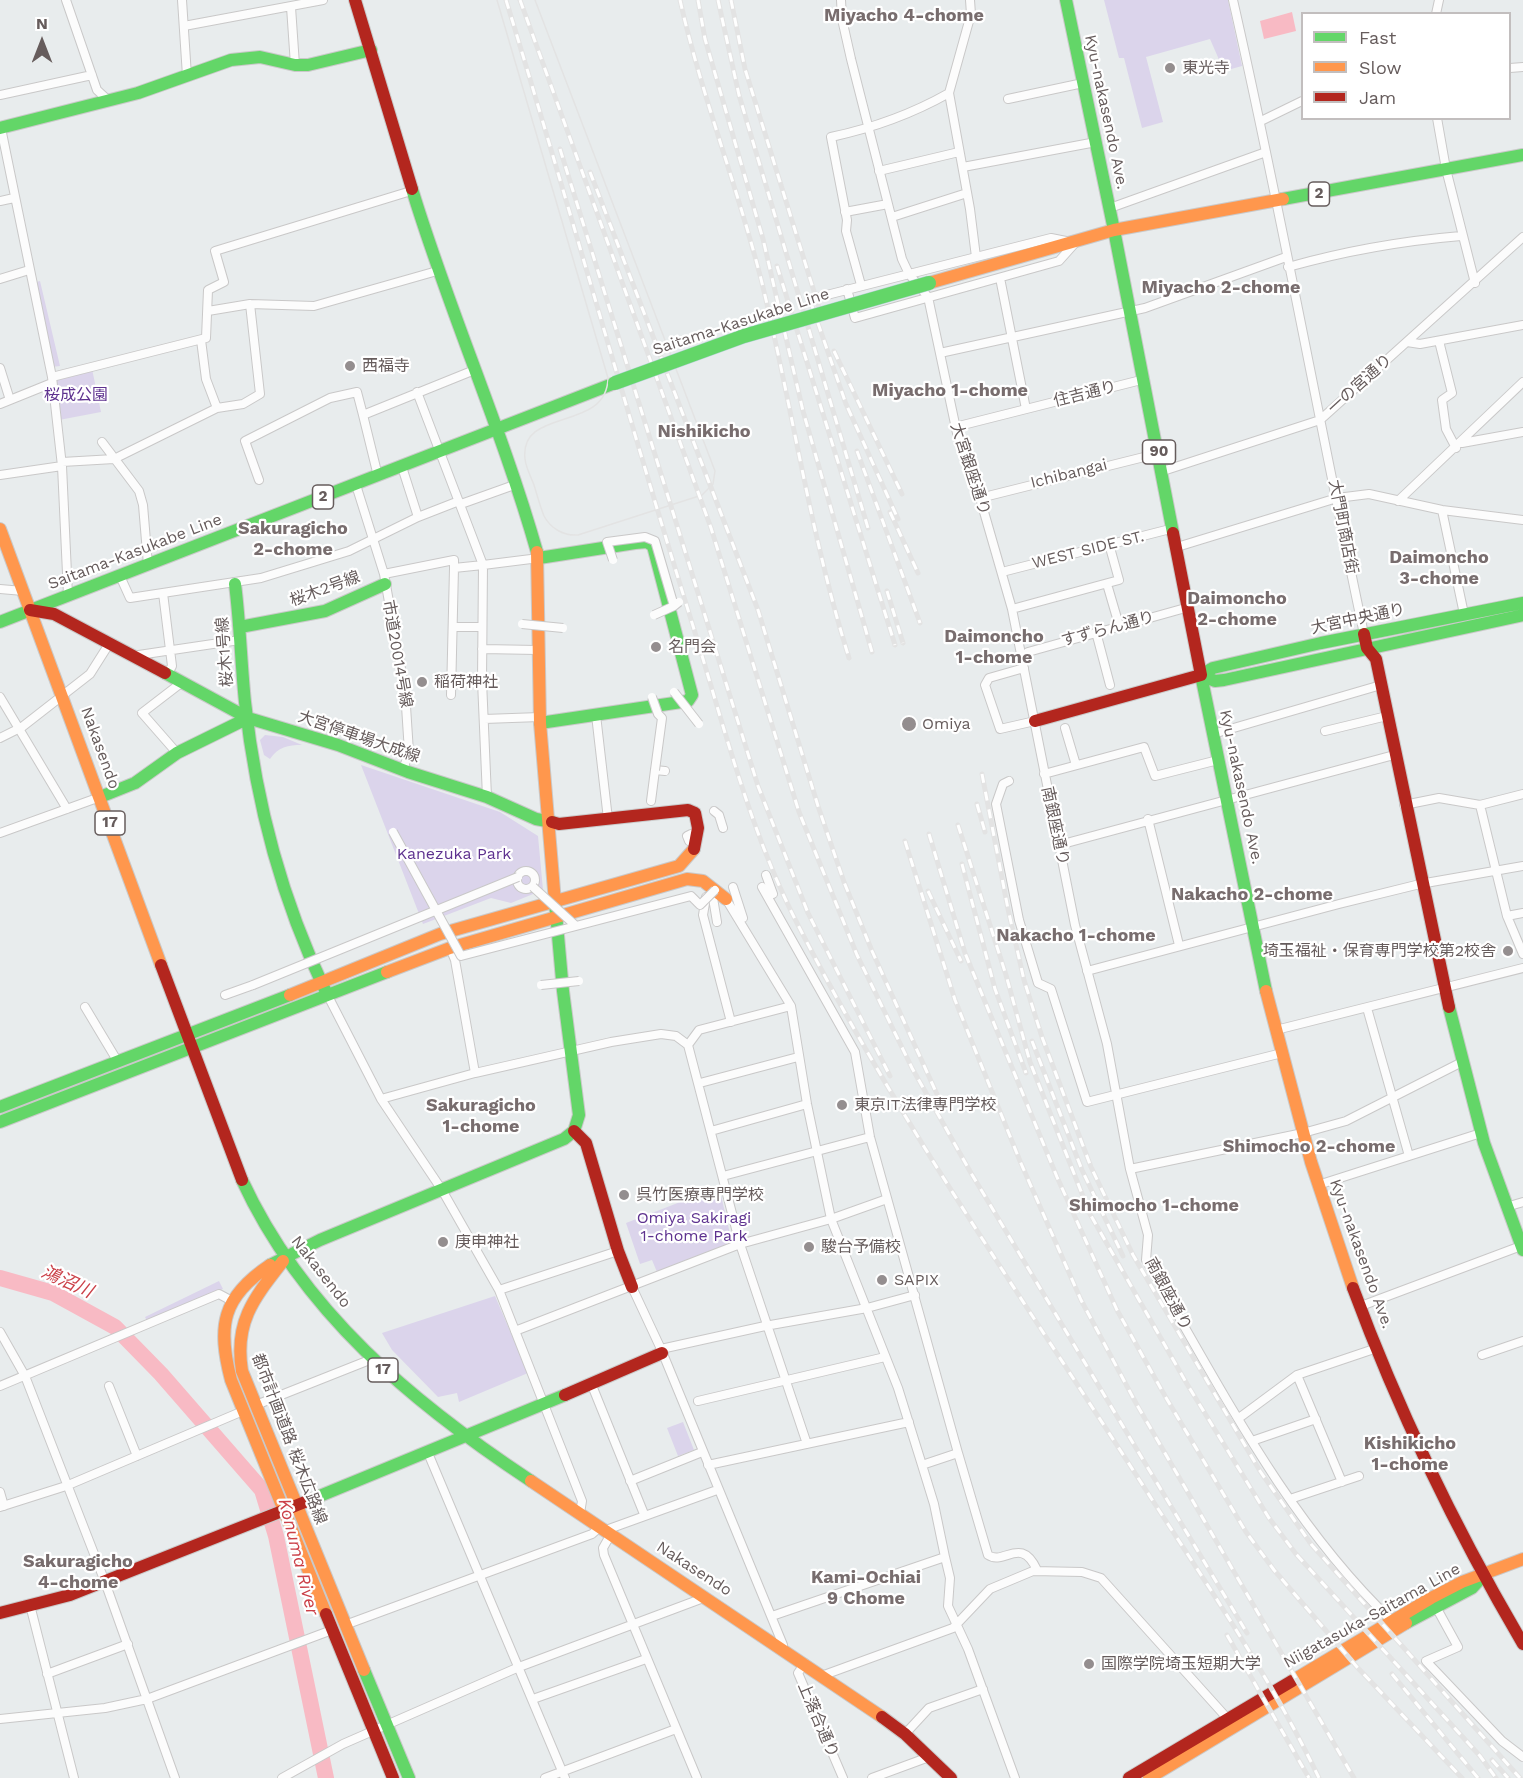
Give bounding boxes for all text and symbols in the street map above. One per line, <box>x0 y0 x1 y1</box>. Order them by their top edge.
district label: Miyacho 4-chome <box>824 5 984 27</box>
north arrow <box>12 12 72 72</box>
legend <box>1301 12 1511 120</box>
text: N <box>36 14 48 33</box>
text: Fast <box>1359 27 1396 48</box>
street label: Kyu-nakasendo Ave. <box>1080 33 1132 191</box>
text: Slow <box>1359 57 1402 78</box>
place label: 東光寺 <box>1182 58 1230 78</box>
marker: 東光寺 <box>1163 61 1177 75</box>
text: Jam <box>1359 87 1396 108</box>
road number: 2 <box>1308 182 1330 206</box>
district label: Miyacho 2-chome <box>1142 277 1300 299</box>
street label: Saitama-Kasukabe Line <box>650 284 832 360</box>
street label: 一の宮通り <box>1324 350 1396 418</box>
place label: 西福寺 <box>362 356 410 376</box>
marker: 西福寺 <box>343 359 357 373</box>
street label: 住吉通り <box>1052 377 1118 411</box>
district label: Miyacho 1-chome <box>872 380 1028 402</box>
park label: 桜成公園 <box>44 385 108 405</box>
street label: 大宮銀座通り <box>946 420 994 518</box>
district label: Nishikicho <box>657 421 751 443</box>
road number: 90 <box>1142 440 1176 464</box>
street label: Ichibangai <box>1029 455 1109 493</box>
street label: 大門町商店街 <box>1324 478 1362 576</box>
road number: 2 <box>312 485 334 509</box>
street label: Saitama-Kasukabe Line <box>45 510 225 594</box>
district label: Sakuragicho 2-chome <box>238 518 348 560</box>
street label: WEST SIDE ST. <box>1030 527 1146 573</box>
district label: Daimoncho 3-chome <box>1389 547 1489 590</box>
street label: 桜木2号線 <box>287 567 363 611</box>
district label: Daimoncho 2-chome <box>1187 588 1287 630</box>
street label: 市道20014号線 <box>378 599 416 709</box>
street label: 大宮中央通り <box>1309 600 1407 638</box>
street label: すずらん通り <box>1059 607 1157 651</box>
street label: 桜木1号線 <box>213 616 237 688</box>
district label: Daimoncho 1-chome <box>944 626 1044 668</box>
place label: 名門会 <box>668 637 716 657</box>
marker: 名門会 <box>649 640 663 654</box>
place label: 稲荷神社 <box>434 672 498 692</box>
marker: 稲荷神社 <box>415 675 429 689</box>
street label: Nakasendo <box>76 704 124 792</box>
street label: 大宮停車場大成線 <box>295 707 423 767</box>
street label: Kyu-nakasendo Ave. <box>1215 708 1267 866</box>
place label: Omiya <box>922 714 970 734</box>
marker: Omiya <box>900 715 918 733</box>
street label: 南銀座通り <box>1037 785 1073 867</box>
road number: 17 <box>95 811 125 835</box>
park label: Kanezuka Park <box>397 844 511 864</box>
district label: Nakacho 2-chome <box>1171 884 1333 906</box>
district label: Nakacho 1-chome <box>996 925 1156 947</box>
place label: 埼玉福祉・保育専門学校第2校舎 <box>1263 941 1496 961</box>
marker: 埼玉福祉・保育専門学校第2校舎 <box>1501 944 1515 958</box>
district label: Sakuragicho 1-chome <box>426 1095 536 1138</box>
place label: 東京IT法律専門学校 <box>854 1095 996 1115</box>
marker: 東京IT法律専門学校 <box>835 1098 849 1112</box>
district label: Shimocho 2-chome <box>1223 1136 1395 1158</box>
street label: Kyu-nakasendo Ave. <box>1325 1177 1397 1331</box>
place label: 呉竹医療専門学校 <box>636 1185 764 1205</box>
marker: 呉竹医療専門学校 <box>617 1188 631 1202</box>
district label: Shimocho 1-chome <box>1069 1195 1239 1217</box>
park label: Omiya Sakiragi 1-chome Park <box>637 1208 751 1246</box>
street label: Nakasendo <box>287 1232 355 1312</box>
place label: 庚申神社 <box>455 1232 519 1252</box>
marker: 庚申神社 <box>436 1235 450 1249</box>
place label: 駿台予備校 <box>821 1237 901 1257</box>
marker: 駿台予備校 <box>802 1240 816 1254</box>
street label: 南銀座通り <box>1141 1254 1195 1334</box>
water label: 鴻沼川 <box>38 1261 96 1303</box>
place label: SAPIX <box>894 1270 939 1290</box>
marker: SAPIX <box>875 1273 889 1287</box>
street label: 都市計画道路 桜木広路線 <box>248 1351 330 1527</box>
road number: 17 <box>368 1358 398 1382</box>
district label: Kishikicho 1-chome <box>1364 1433 1456 1476</box>
water label: Konuma River <box>273 1496 323 1618</box>
street label: Nakasendo <box>653 1538 735 1600</box>
district label: Sakuragicho 4-chome <box>23 1551 133 1594</box>
street label: Niigatasuka-Saitama Line <box>1280 1559 1464 1673</box>
district label: Kami-Ochiai 9 Chome <box>811 1567 921 1610</box>
place label: 国際学院埼玉短期大学 <box>1101 1654 1261 1674</box>
marker: 国際学院埼玉短期大学 <box>1082 1657 1096 1671</box>
street label: 上落合通り <box>794 1679 842 1761</box>

